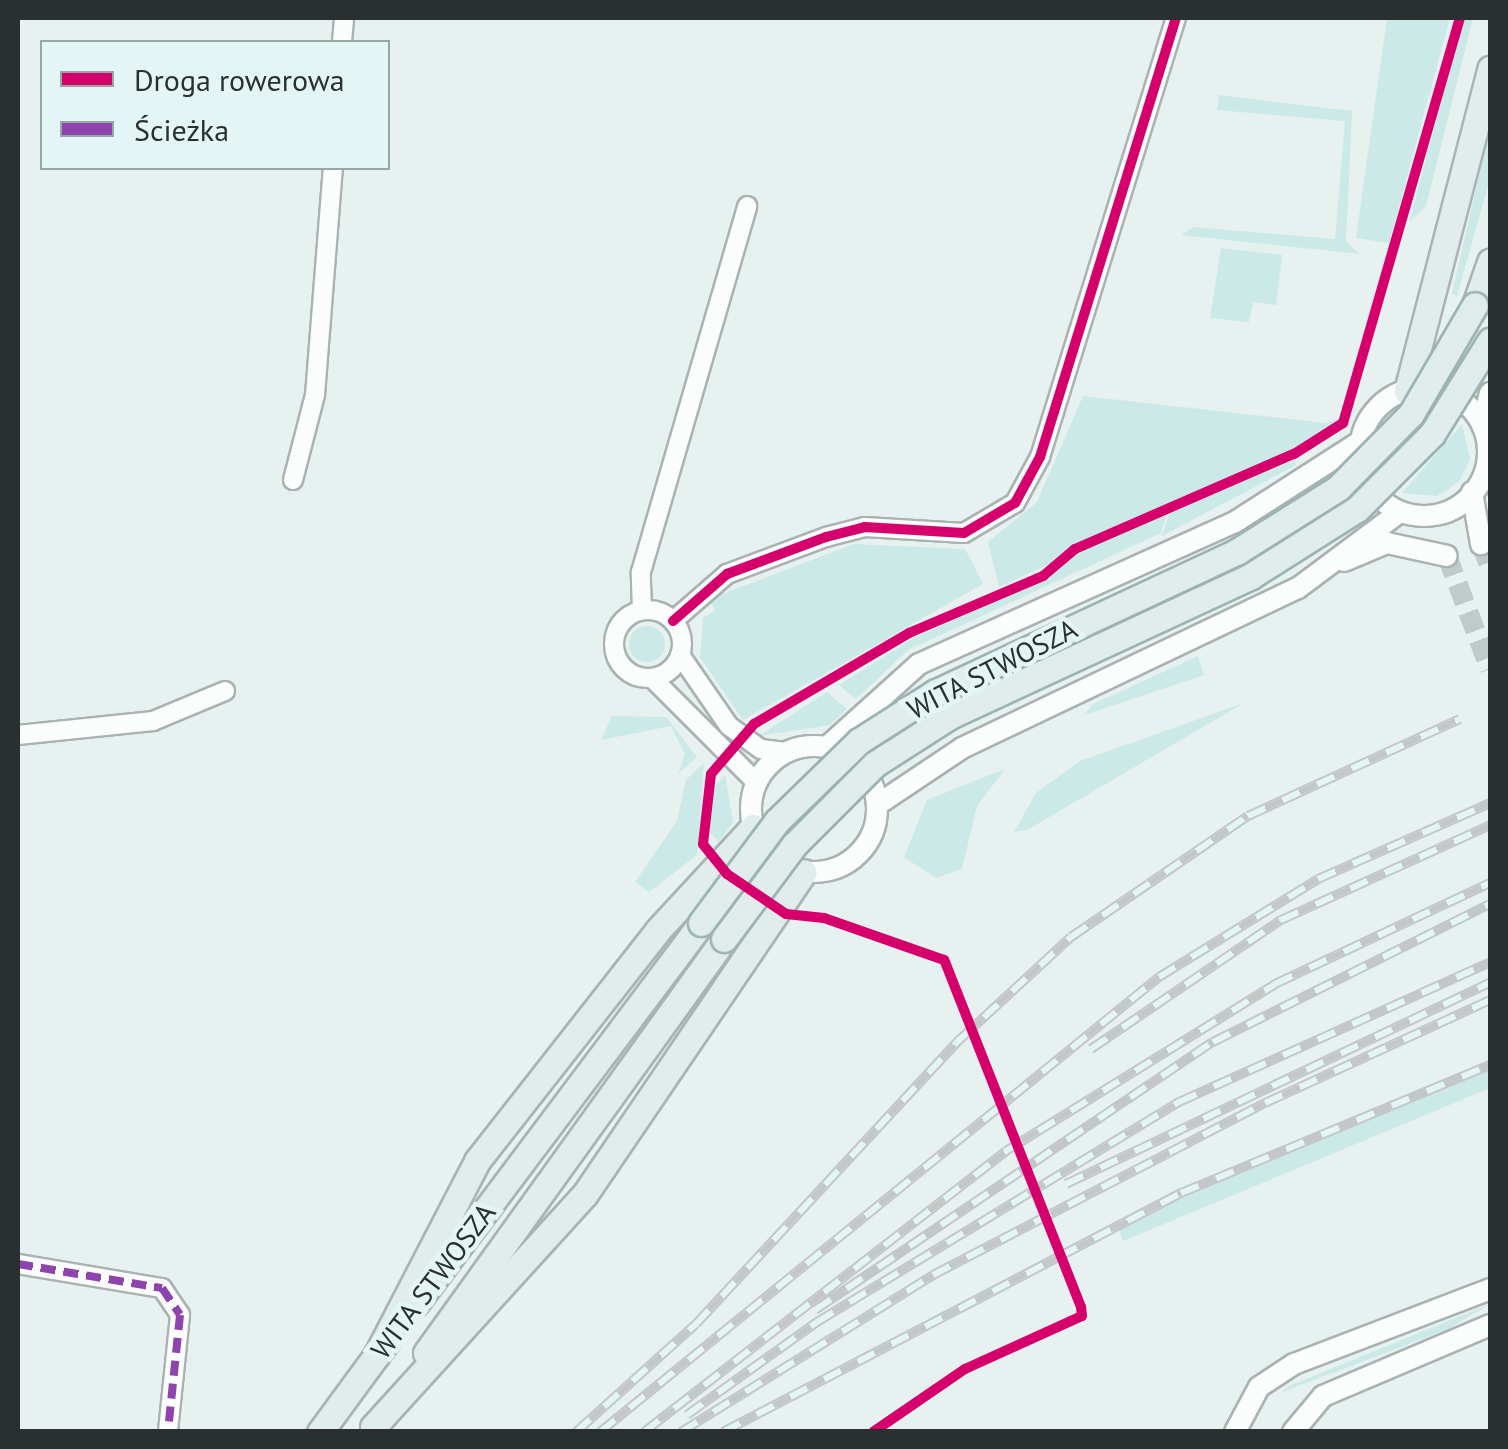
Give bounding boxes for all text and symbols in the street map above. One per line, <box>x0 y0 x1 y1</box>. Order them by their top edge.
legend <box>40 40 390 170</box>
text: Droga rowerowa <box>134 60 345 99</box>
text: Ścieżka <box>134 110 229 149</box>
street label: WITA STWOSZA <box>901 612 1083 726</box>
street label: WITA STWOSZA <box>363 1196 503 1366</box>

